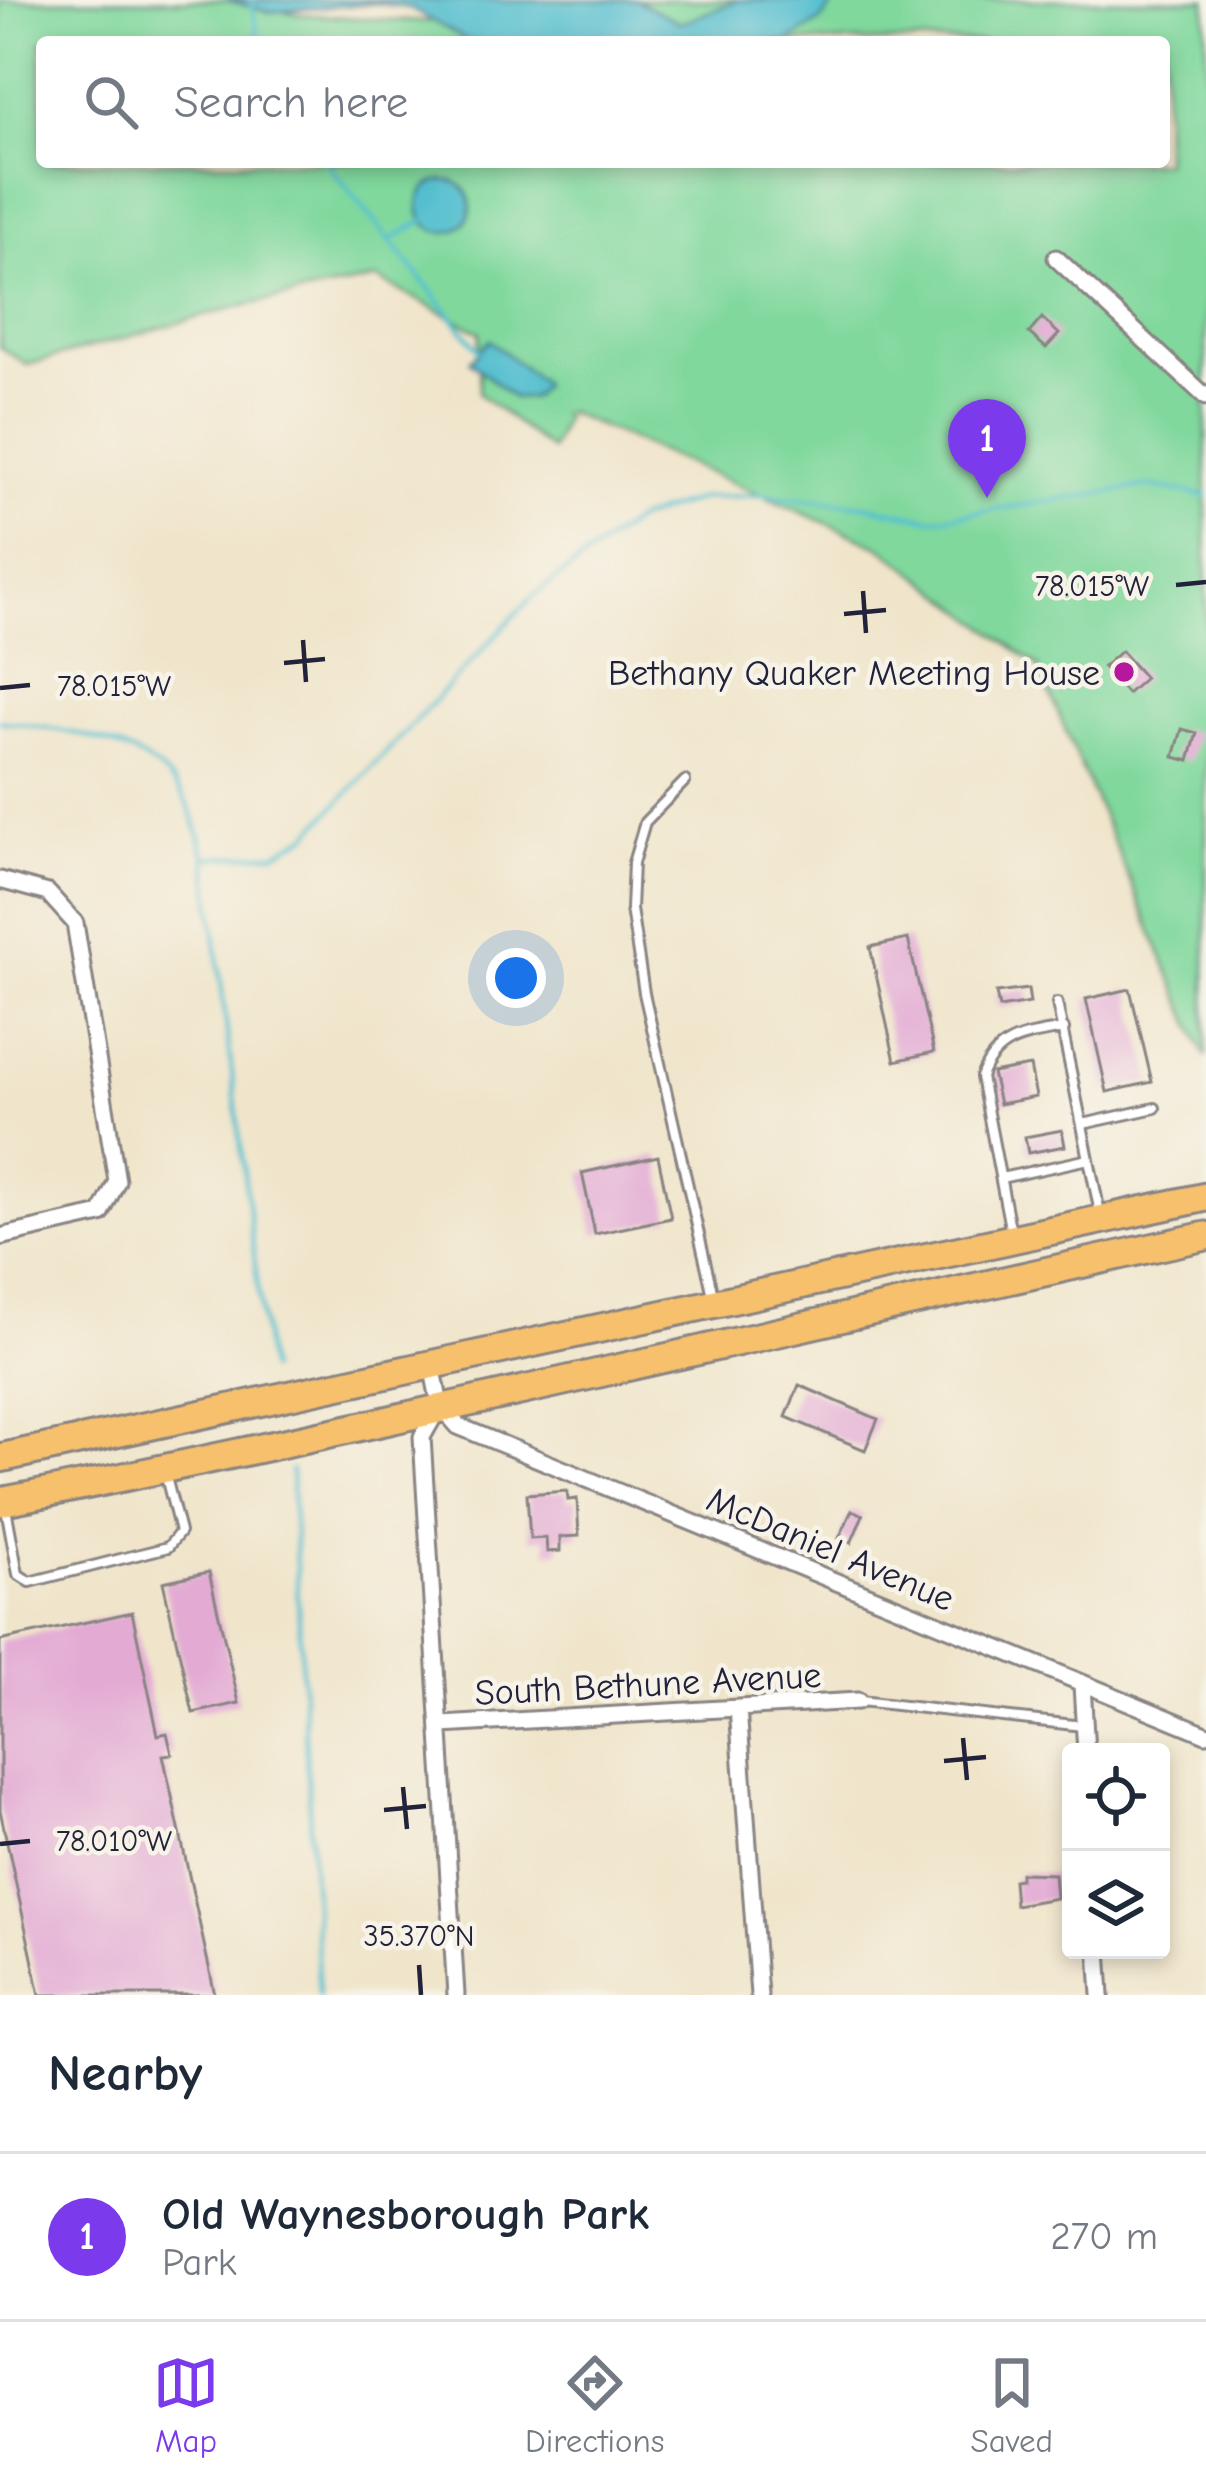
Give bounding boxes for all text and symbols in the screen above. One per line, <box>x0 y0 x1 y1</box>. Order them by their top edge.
search box <box>36 36 1170 168</box>
icon: search <box>78 69 144 135</box>
text: Search here <box>174 76 408 128</box>
pin: 1 <box>948 399 1026 498</box>
text: 78.015°W <box>1035 569 1149 604</box>
place label: Bethany Quaker Meeting House <box>608 653 1100 694</box>
marker: Bethany Quaker Meeting House <box>1111 659 1137 685</box>
text: 78.015°W <box>57 669 171 704</box>
your location <box>486 948 546 1008</box>
street label: McDaniel Avenue <box>701 1479 960 1620</box>
street label: South Bethune Avenue <box>474 1655 822 1714</box>
map controls <box>1062 1743 1170 1959</box>
button: locate <box>1062 1743 1170 1851</box>
text: 78.010°W <box>56 1824 172 1859</box>
button: layers <box>1062 1851 1170 1959</box>
text: 35.370°N <box>364 1919 474 1954</box>
text: Nearby <box>48 2044 202 2103</box>
text: Old Waynesborough Park <box>162 2188 649 2240</box>
text: 1 <box>79 2214 95 2259</box>
text: 270 m <box>1050 2214 1158 2259</box>
text: Park <box>162 2240 237 2285</box>
tab: Map <box>153 2350 219 2460</box>
tab: Directions <box>525 2350 665 2460</box>
tab: Saved <box>971 2350 1053 2460</box>

